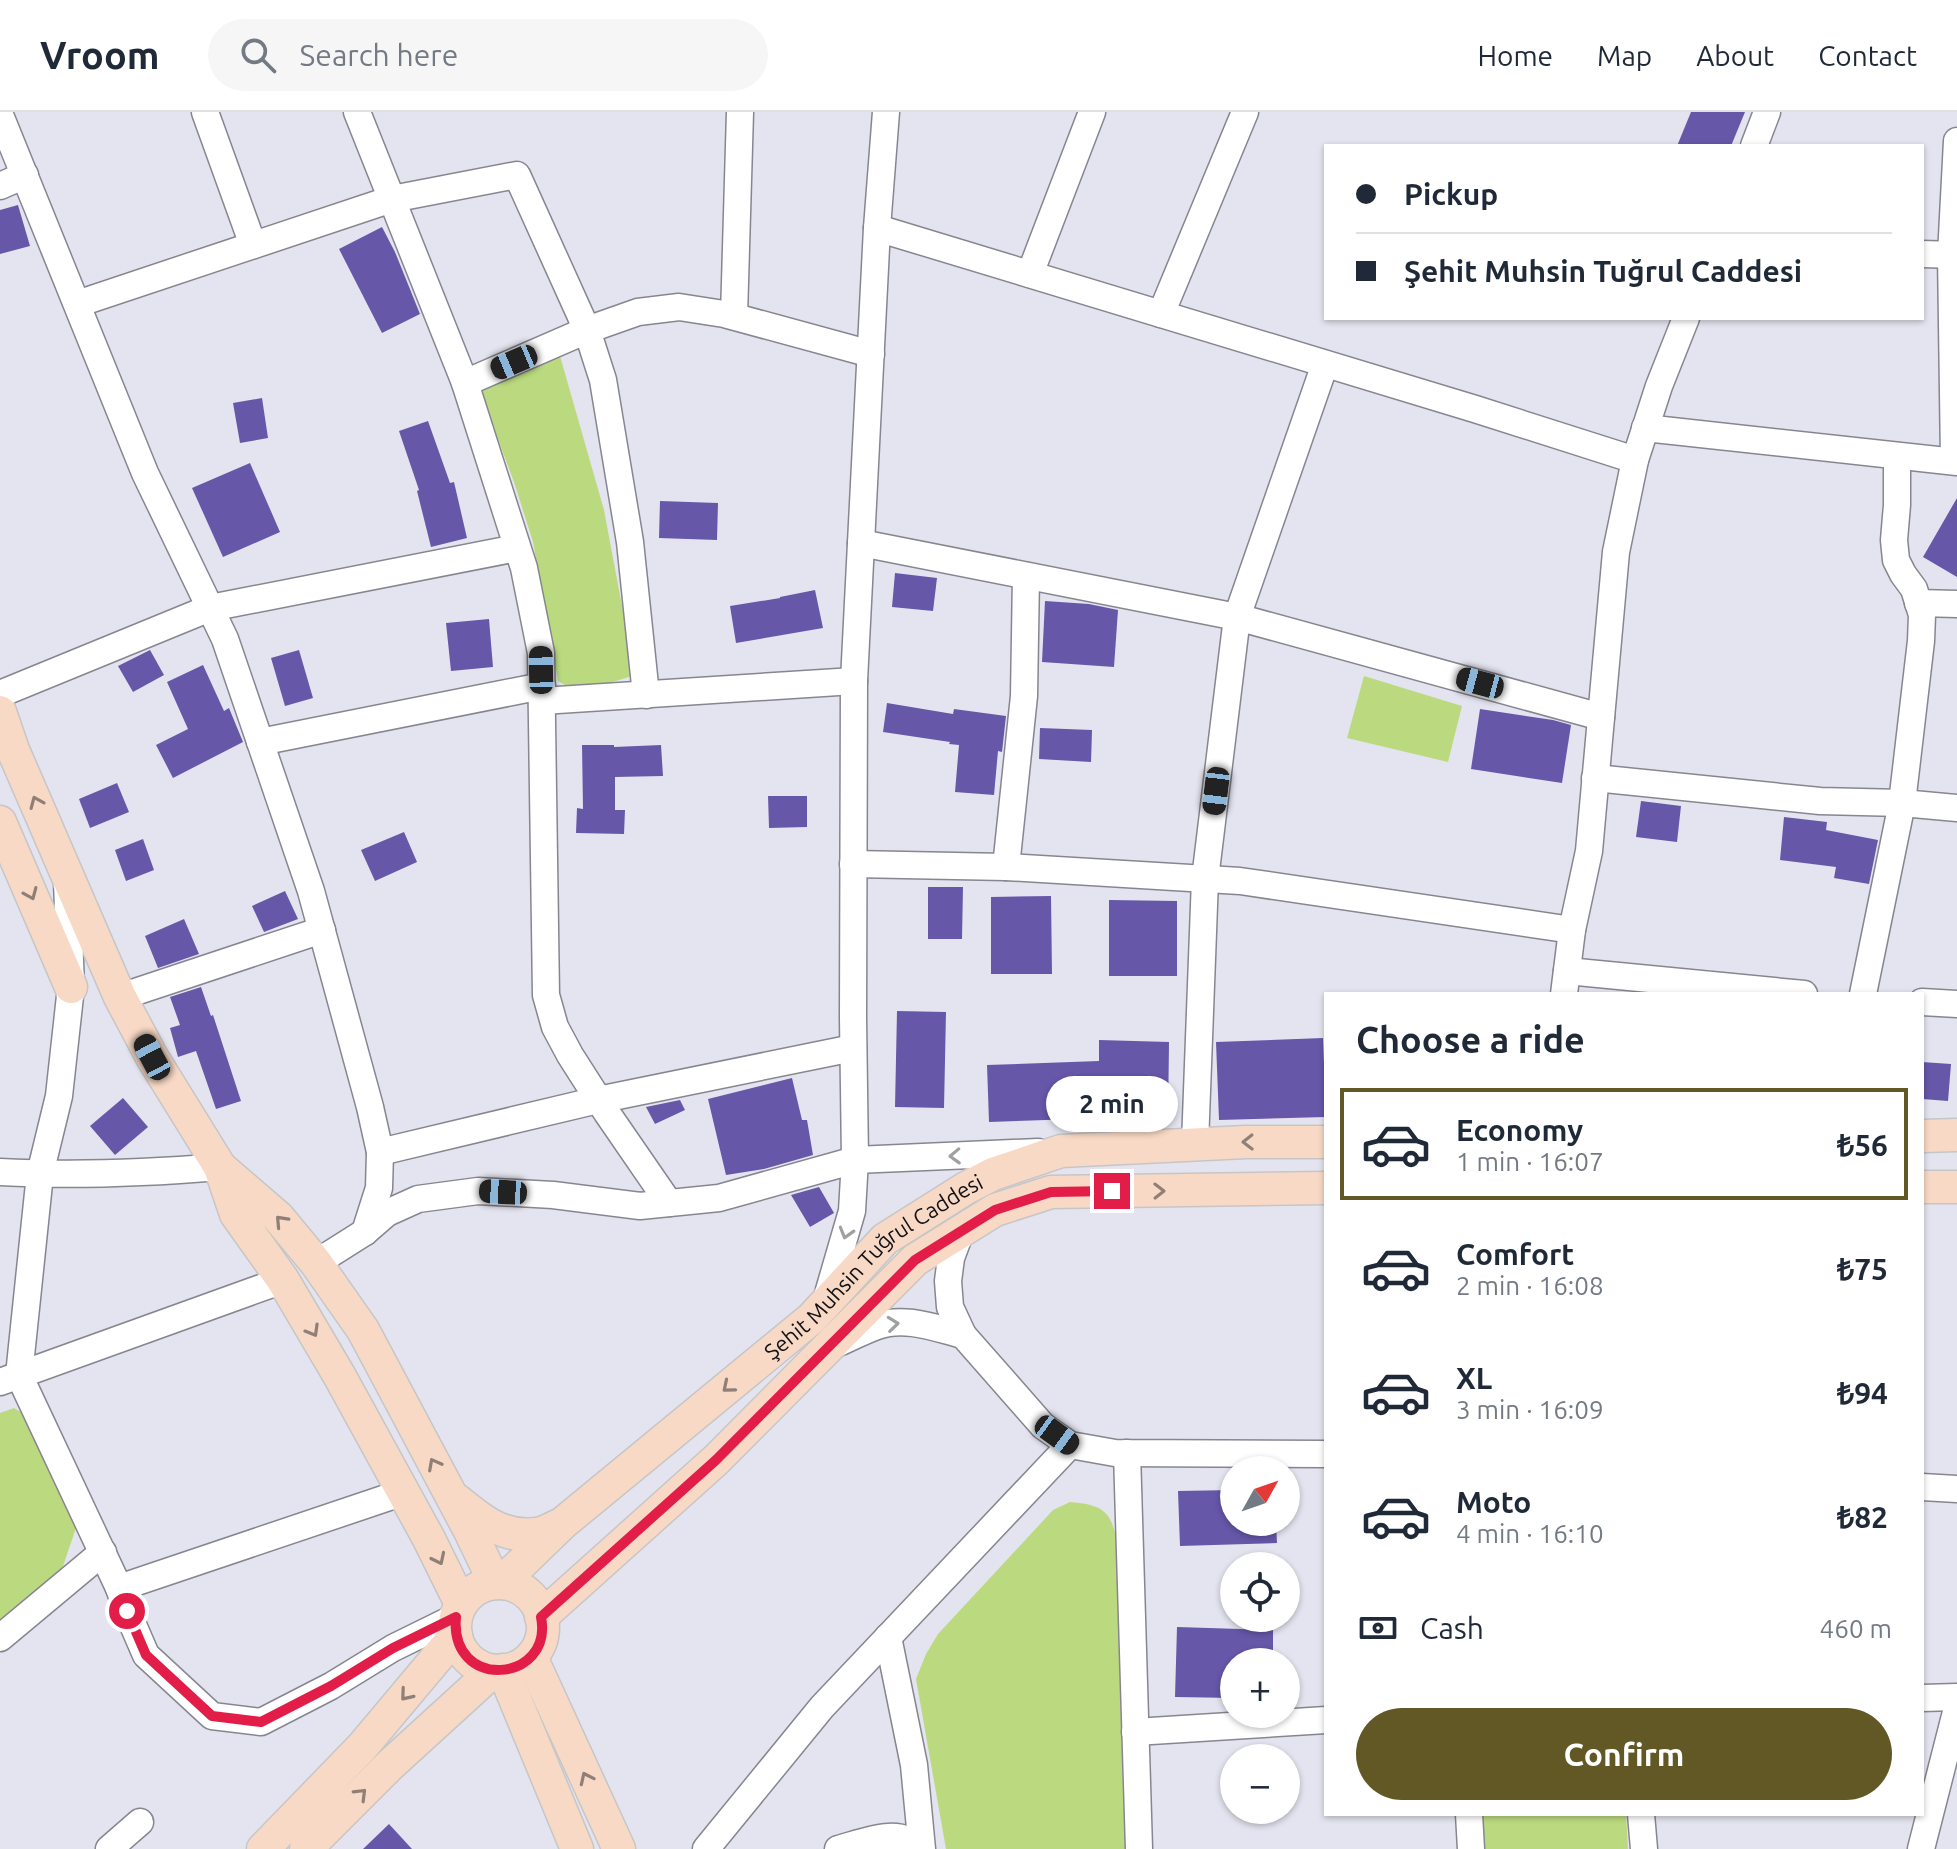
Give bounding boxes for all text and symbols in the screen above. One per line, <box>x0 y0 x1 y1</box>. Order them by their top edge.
search box <box>208 19 768 91</box>
icon: search <box>236 33 280 77</box>
text: Vroom <box>40 34 160 76</box>
text: Search here <box>300 38 458 72</box>
text: Home <box>1478 40 1553 71</box>
text: Map <box>1597 40 1652 71</box>
text: About <box>1696 40 1774 71</box>
text: Contact <box>1818 40 1917 71</box>
text: Pickup <box>1404 177 1498 211</box>
text: Şehit Muhsin Tuğrul Caddesi <box>1404 254 1802 288</box>
car <box>487 342 541 382</box>
car <box>529 646 553 694</box>
car <box>1454 665 1506 701</box>
car <box>1201 766 1231 816</box>
one-way arrow <box>29 796 45 810</box>
one-way arrow <box>21 886 37 900</box>
text: Choose a ride <box>1356 1019 1585 1060</box>
car <box>130 1030 174 1084</box>
callout: 2 min <box>1046 1075 1178 1131</box>
text: 2 min <box>1079 1089 1145 1118</box>
icon: car <box>1360 1108 1432 1180</box>
text: Economy <box>1456 1113 1583 1147</box>
text: ₺56 <box>1837 1128 1888 1162</box>
one-way arrow <box>1241 1133 1254 1151</box>
one-way arrow <box>948 1147 961 1164</box>
text: 1 min · 16:07 <box>1456 1147 1604 1176</box>
street label: Şehit Muhsin Tuğrul Caddesi <box>759 1169 987 1364</box>
route end <box>1094 1173 1130 1209</box>
car <box>478 1179 528 1205</box>
one-way arrow <box>1153 1182 1166 1199</box>
one-way arrow <box>276 1216 290 1231</box>
one-way arrow <box>838 1226 855 1240</box>
icon: car <box>1360 1232 1432 1304</box>
text: Comfort <box>1456 1237 1574 1271</box>
text: ₺75 <box>1837 1252 1888 1286</box>
text: 2 min · 16:08 <box>1456 1271 1604 1300</box>
one-way arrow <box>887 1315 900 1332</box>
one-way arrow <box>304 1322 319 1337</box>
icon: car <box>1360 1356 1432 1428</box>
text: XL <box>1456 1361 1492 1395</box>
text: ₺94 <box>1837 1376 1888 1410</box>
one-way arrow <box>723 1377 737 1392</box>
text: 3 min · 16:09 <box>1456 1395 1604 1424</box>
car <box>1031 1411 1083 1459</box>
north arrow <box>1220 1456 1300 1536</box>
map controls <box>1220 1456 1300 1824</box>
one-way arrow <box>429 1457 444 1472</box>
icon: car <box>1360 1480 1432 1552</box>
text: Moto <box>1456 1485 1531 1519</box>
text: ₺82 <box>1837 1500 1888 1534</box>
text: 4 min · 16:10 <box>1456 1519 1604 1548</box>
one-way arrow <box>429 1550 445 1565</box>
button: locate <box>1220 1552 1300 1632</box>
route start <box>109 1593 145 1629</box>
icon: cash <box>1356 1606 1400 1650</box>
text: Cash <box>1420 1611 1484 1645</box>
text: 460 m <box>1820 1614 1892 1643</box>
button: + <box>1220 1648 1300 1728</box>
one-way arrow <box>401 1686 416 1700</box>
button: Confirm <box>1356 1708 1892 1800</box>
button: − <box>1220 1744 1300 1824</box>
one-way arrow <box>580 1772 596 1786</box>
one-way arrow <box>352 1789 366 1803</box>

